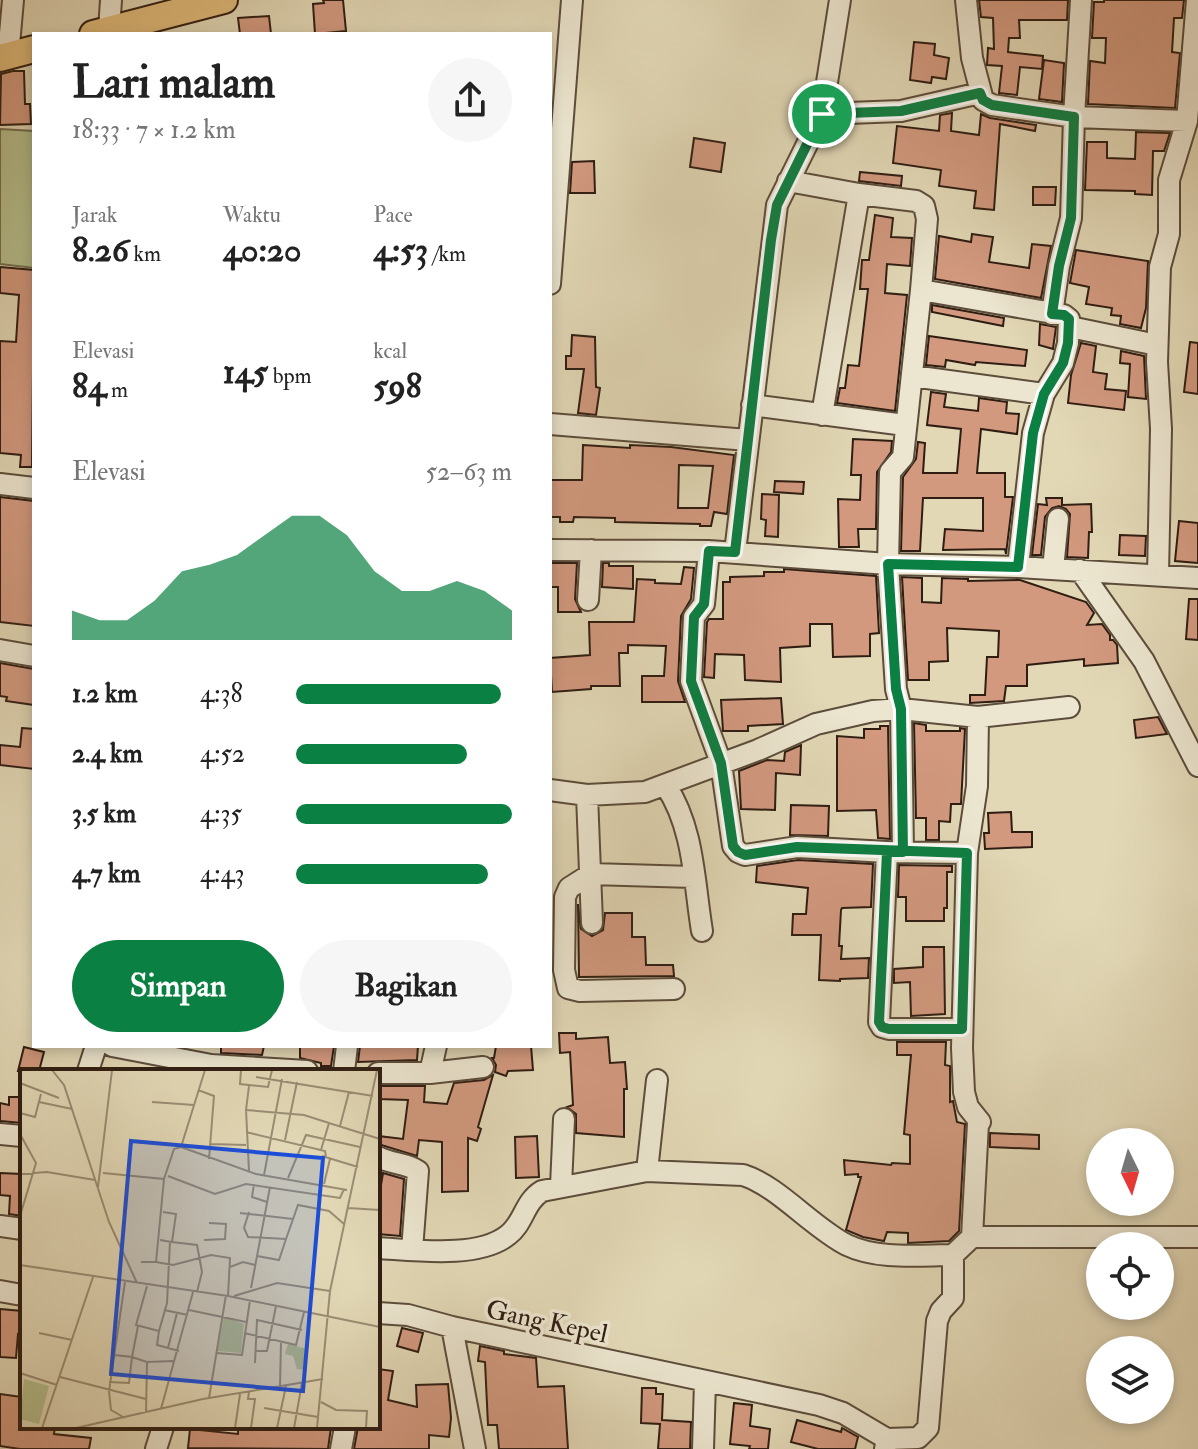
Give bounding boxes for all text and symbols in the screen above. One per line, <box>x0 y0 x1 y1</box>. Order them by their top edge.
text: Lari malam <box>72 56 275 111</box>
button: share <box>428 58 512 142</box>
pin <box>788 80 856 148</box>
icon: arrive <box>800 92 844 136</box>
text: 18:33 · 7 × 1.2 km <box>72 114 236 146</box>
text: Jarak <box>72 201 117 229</box>
text: Waktu <box>223 201 281 229</box>
text: Pace <box>373 201 413 229</box>
text: 8.26 <box>72 229 129 272</box>
text: 40:20 <box>223 229 302 272</box>
text: 4:53 <box>373 229 428 272</box>
text: km <box>129 240 161 268</box>
text: /km <box>428 240 466 268</box>
text: Elevasi <box>72 337 134 365</box>
text: kcal <box>373 337 407 365</box>
text: 145 <box>223 351 268 394</box>
text: bpm <box>268 362 312 390</box>
text: 84 <box>72 365 106 408</box>
text: 598 <box>373 365 422 408</box>
text: m <box>106 376 128 404</box>
text: Elevasi <box>72 456 146 488</box>
text: 52–63 m <box>426 456 512 488</box>
text: 1.2 km <box>72 678 138 710</box>
text: 4:38 <box>200 678 243 710</box>
text: 2.4 km <box>72 738 143 770</box>
text: 4:52 <box>200 738 245 770</box>
text: 3.5 km <box>72 798 136 830</box>
text: 4:35 <box>200 798 242 830</box>
text: 4.7 km <box>72 858 141 890</box>
text: 4:43 <box>200 858 244 890</box>
button: Simpan <box>72 940 284 1032</box>
button: Bagikan <box>300 940 512 1032</box>
inset map <box>20 1069 380 1429</box>
north arrow <box>1086 1128 1174 1216</box>
map controls <box>1086 1128 1174 1424</box>
button: locate <box>1086 1232 1174 1320</box>
street label: Gang Kepel <box>483 1293 611 1352</box>
button: layers <box>1086 1336 1174 1424</box>

